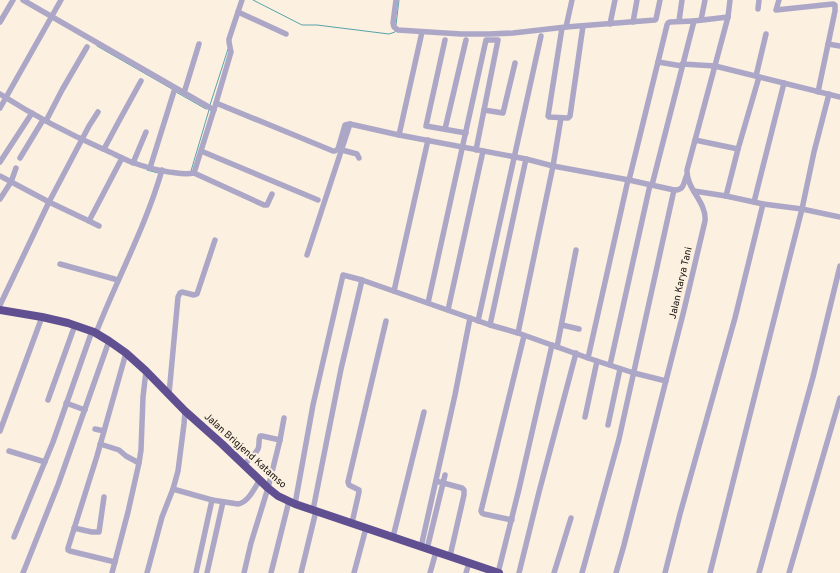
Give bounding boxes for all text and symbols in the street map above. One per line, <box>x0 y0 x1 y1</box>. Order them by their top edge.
street label: Jalan Karya Tani <box>666 246 696 320</box>
street label: Jalan Brigjend Katamso <box>201 410 289 492</box>

